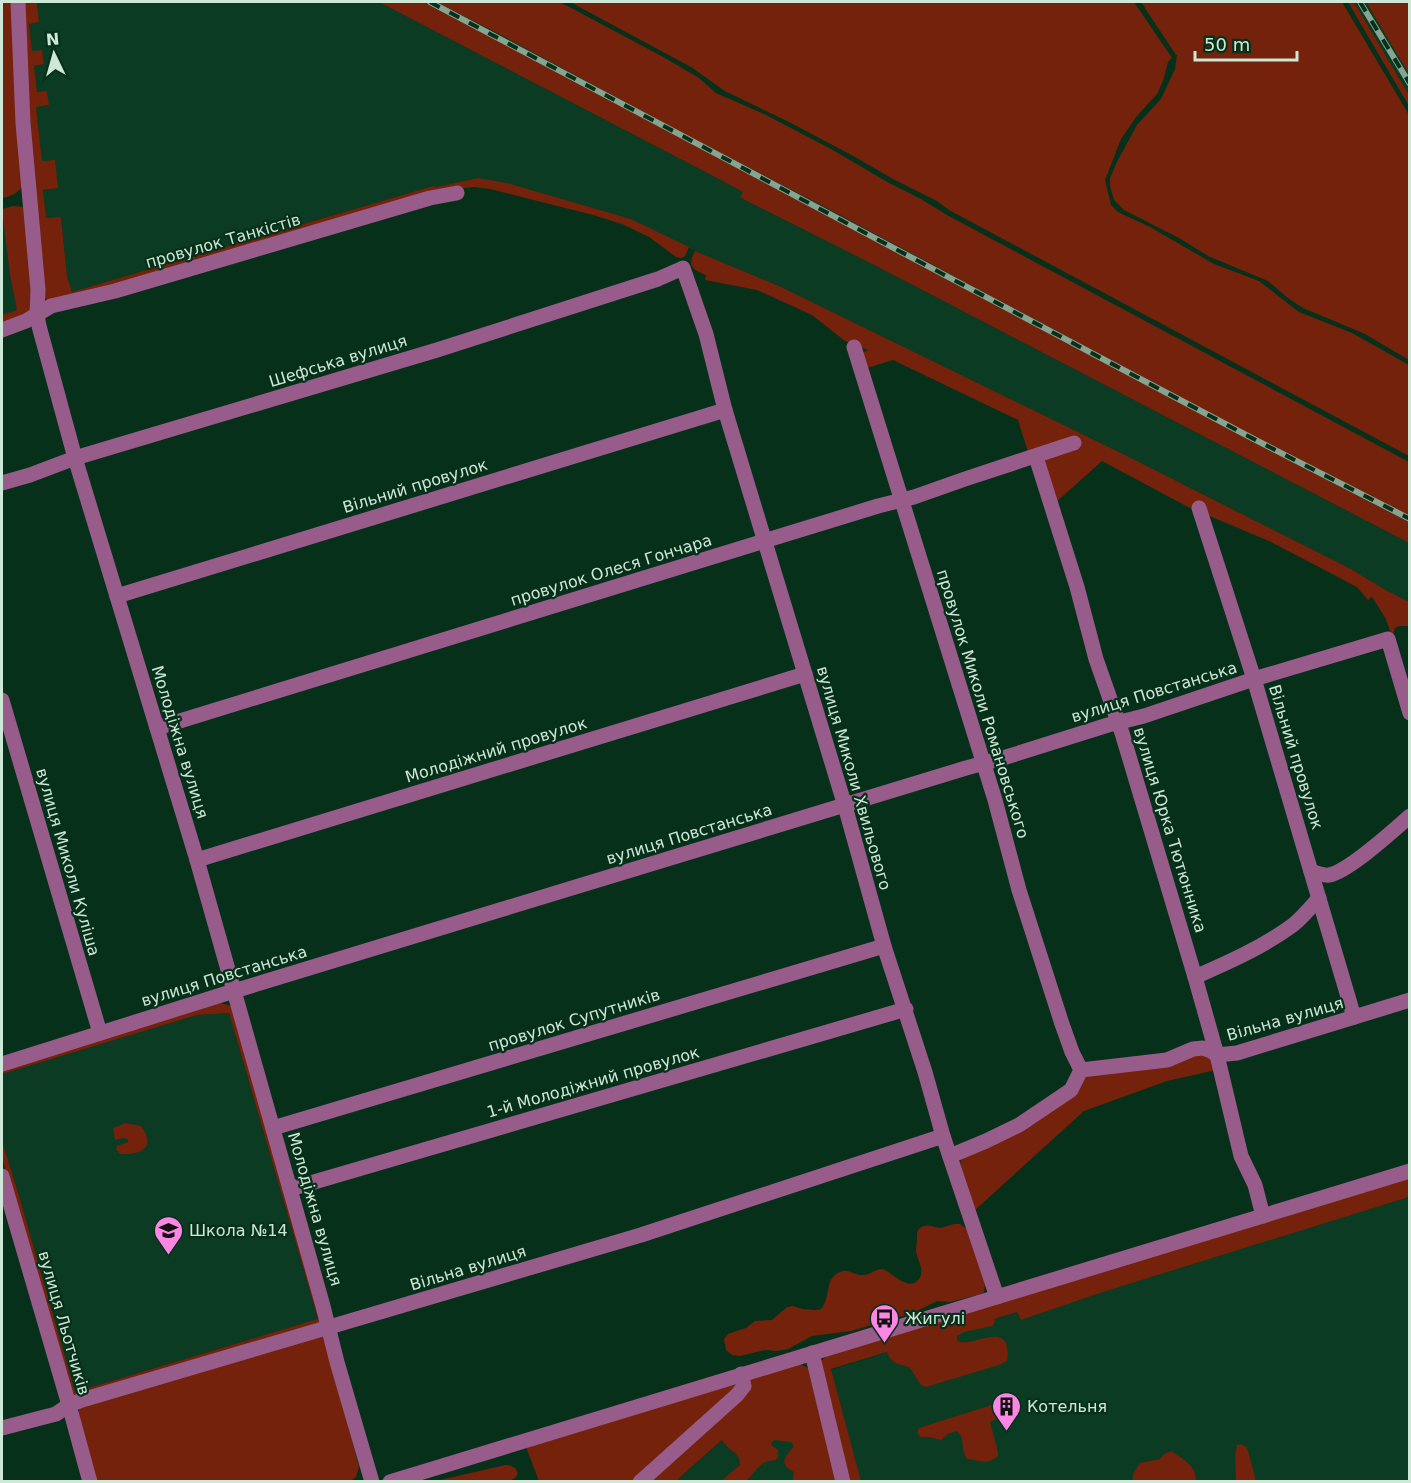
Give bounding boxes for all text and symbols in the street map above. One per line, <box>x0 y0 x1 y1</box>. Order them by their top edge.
north arrow <box>24 24 84 84</box>
scale bar <box>1195 24 1297 62</box>
text: N <box>45 30 60 50</box>
text: 50 m <box>1204 34 1250 55</box>
street label: провулок Танкістів <box>143 210 303 272</box>
street label: Шефська вулиця <box>267 331 409 391</box>
street label: Вільний провулок <box>340 455 490 517</box>
street label: провулок Олеся Гончара <box>508 530 714 610</box>
street label: провулок Миколи Романовського <box>933 567 1033 841</box>
street label: вулиця Повстанська <box>1069 658 1239 726</box>
street label: Молодіжна вулиця <box>148 663 212 821</box>
street label: вулиця Миколи Хвильового <box>813 664 895 892</box>
street label: Вільний провулок <box>1265 682 1327 832</box>
street label: Молодіжний провулок <box>403 713 589 787</box>
street label: вулиця Юрка Тютюнника <box>1130 725 1210 935</box>
street label: вулиця Миколи Куліша <box>32 766 104 958</box>
street label: вулиця Повстанська <box>604 800 774 868</box>
street label: вулиця Повстанська <box>139 942 309 1010</box>
street label: провулок Супутників <box>486 985 662 1055</box>
street label: Вільна вулиця <box>1224 993 1346 1045</box>
street label: 1-й Молодіжний провулок <box>484 1042 702 1121</box>
street label: Молодіжна вулиця <box>284 1130 346 1288</box>
school or university icon: Школа №14 <box>152 1214 184 1256</box>
place label: Школа №14 <box>189 1221 288 1240</box>
street label: Вільна вулиця <box>408 1241 528 1295</box>
street label: вулиця Льотчиків <box>34 1249 94 1397</box>
bus stop icon: Жигулі <box>868 1302 900 1344</box>
place label: Жигулі <box>905 1309 965 1328</box>
building icon: Котельня <box>990 1390 1022 1432</box>
place label: Котельня <box>1027 1397 1107 1416</box>

